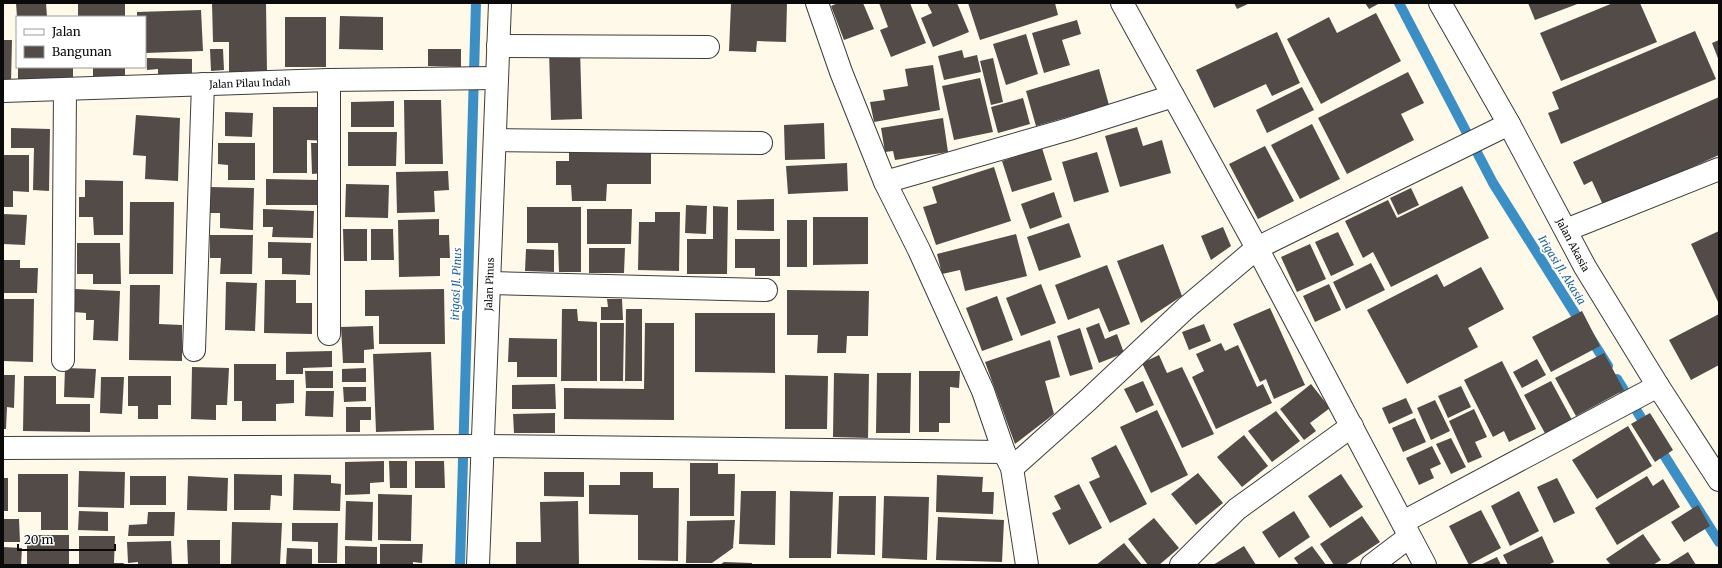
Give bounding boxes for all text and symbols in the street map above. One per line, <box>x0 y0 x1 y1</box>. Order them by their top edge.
legend <box>16 16 146 68</box>
text: Jalan <box>51 24 81 39</box>
text: Bangunan <box>52 44 112 59</box>
street label: Jalan Pilau Indah <box>208 75 291 91</box>
street label: Jalan Akasia <box>1553 215 1593 275</box>
water label: Irigasi Jl. Akasia <box>1535 233 1589 307</box>
water label: irigasi Jl. Pinus <box>448 247 464 321</box>
street label: Jalan Pinus <box>482 257 497 312</box>
scale bar <box>18 526 115 552</box>
text: 20 m <box>24 532 53 547</box>

